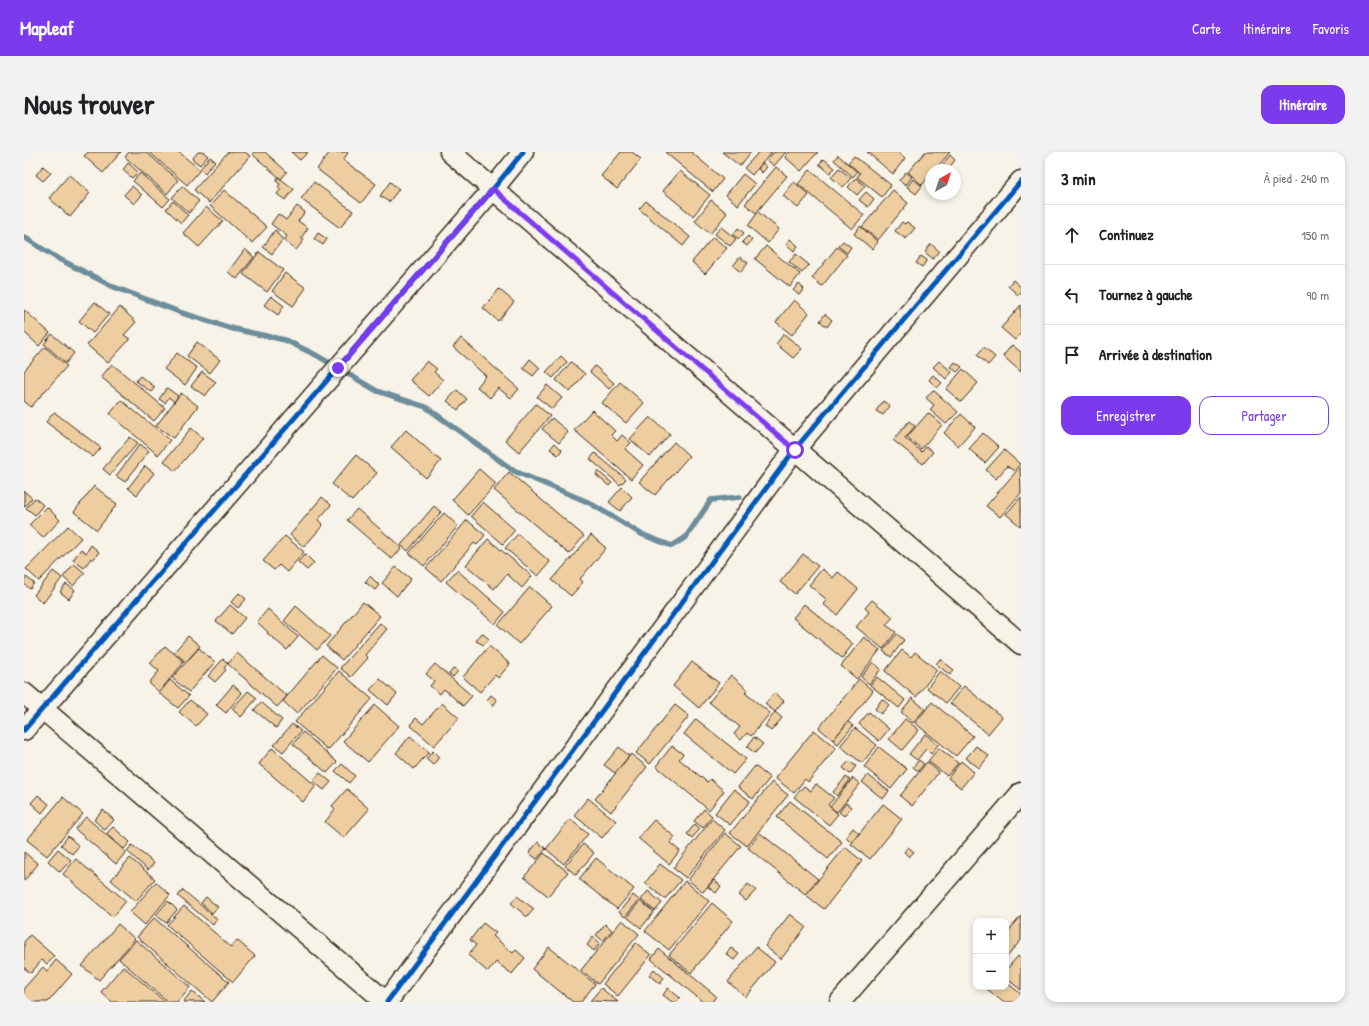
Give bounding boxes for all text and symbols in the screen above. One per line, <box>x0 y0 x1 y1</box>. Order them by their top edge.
text: Mapleaf <box>20 15 74 41</box>
text: Carte <box>1192 19 1221 38</box>
text: Itinéraire <box>1243 19 1291 38</box>
text: Favoris <box>1313 19 1349 38</box>
text: Nous trouver <box>24 85 155 123</box>
button: Itinéraire <box>1261 85 1345 124</box>
north arrow <box>925 164 961 200</box>
text: 3 min <box>1061 167 1096 190</box>
text: À pied · 240 m <box>1264 169 1329 187</box>
icon: ahead <box>1061 224 1083 246</box>
text: Continuez <box>1099 224 1154 245</box>
text: 150 m <box>1301 226 1329 244</box>
icon: left <box>1061 284 1083 306</box>
text: Tournez à gauche <box>1099 284 1192 305</box>
text: 90 m <box>1307 286 1329 304</box>
icon: arrive <box>1061 344 1083 366</box>
text: Arrivée à destination <box>1099 344 1212 365</box>
route end <box>329 359 347 377</box>
button: Enregistrer <box>1061 396 1191 435</box>
button: Partager <box>1199 396 1329 435</box>
route start <box>786 441 804 459</box>
map controls <box>973 918 1009 990</box>
button: + <box>973 918 1009 954</box>
button: − <box>973 954 1009 990</box>

